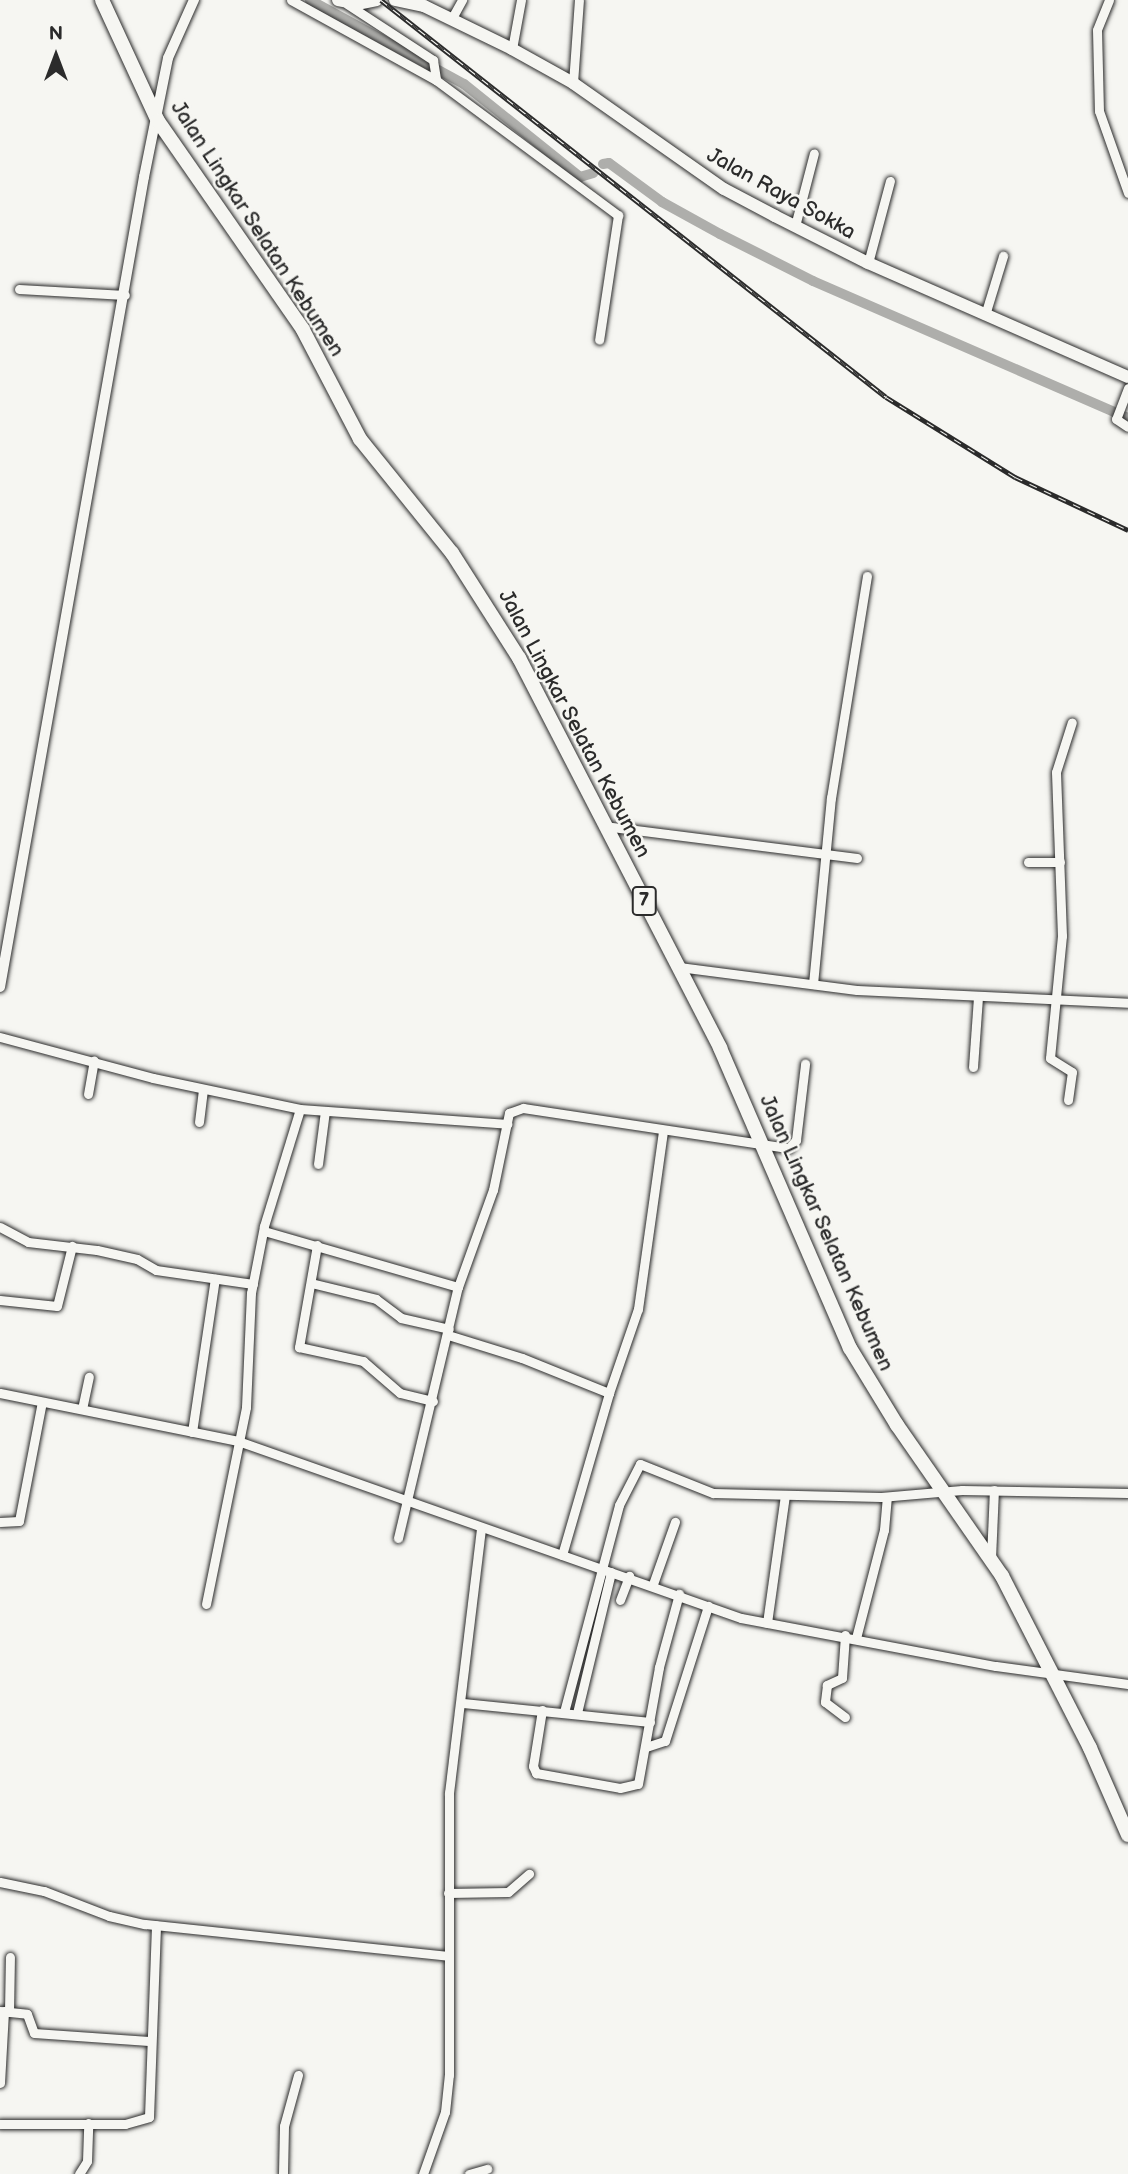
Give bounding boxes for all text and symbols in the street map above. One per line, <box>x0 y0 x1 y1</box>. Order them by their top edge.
north arrow <box>21 21 91 91</box>
text: N <box>49 23 63 46</box>
street label: Jalan Lingkar Selatan Kebumen <box>165 96 349 362</box>
street label: Jalan Raya Sokka <box>702 143 860 245</box>
street label: Jalan Lingkar Selatan Kebumen <box>492 586 656 862</box>
road number: 7 <box>632 886 656 917</box>
street label: Jalan Lingkar Selatan Kebumen <box>753 1091 899 1375</box>

